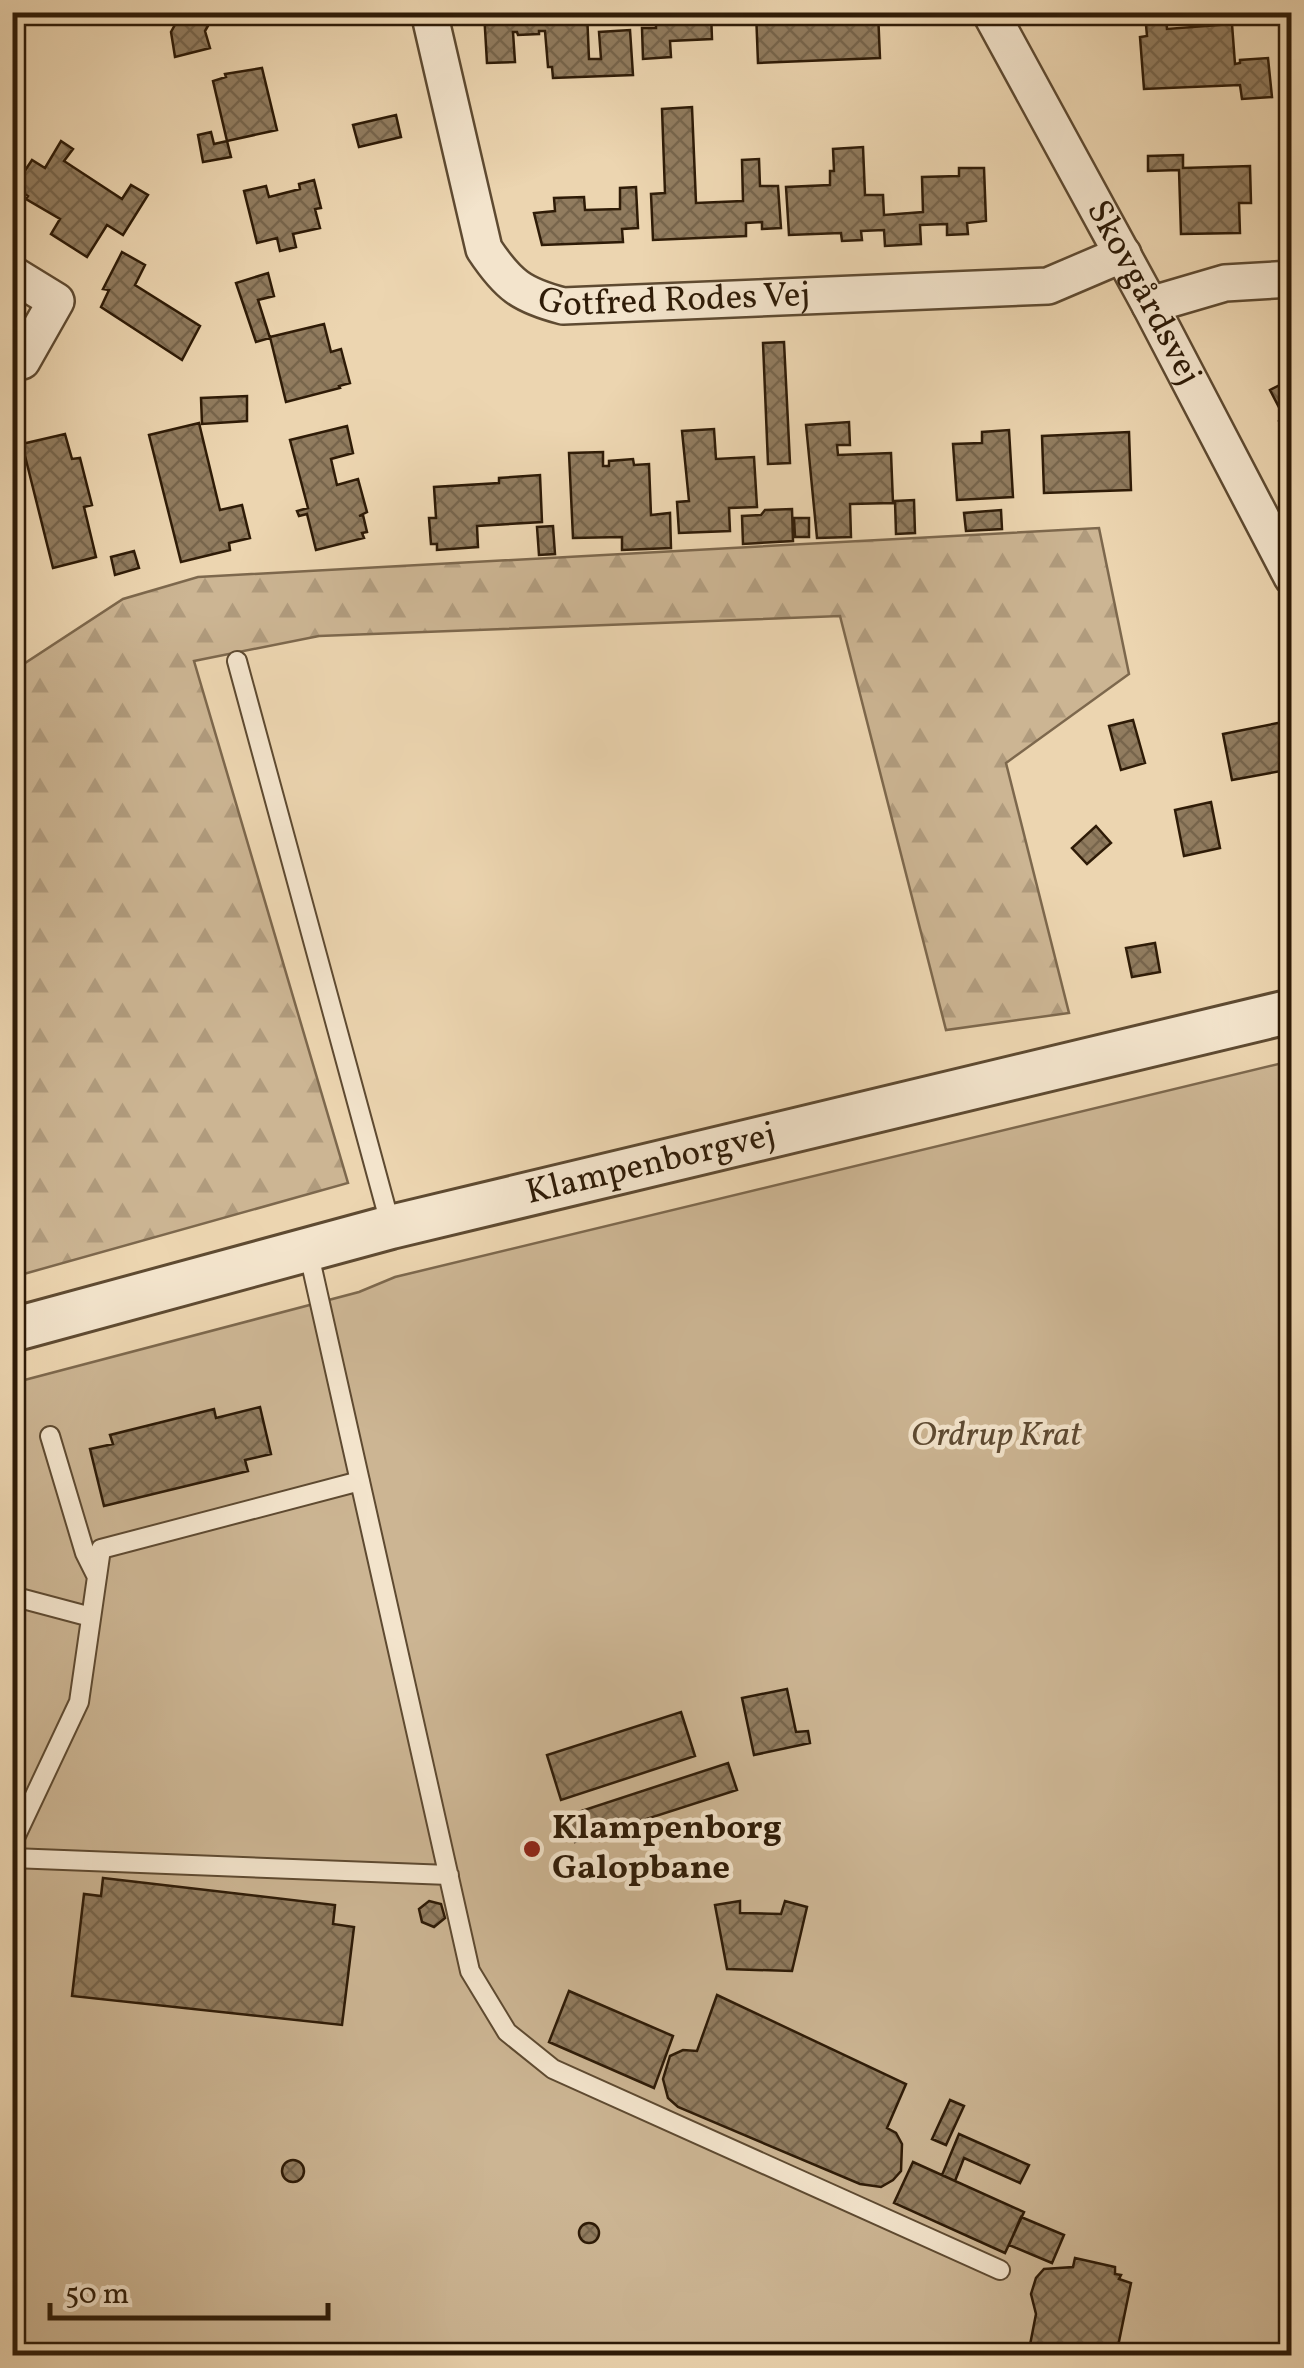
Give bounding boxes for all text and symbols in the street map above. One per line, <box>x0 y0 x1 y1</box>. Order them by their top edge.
street label: Skovgårdsvej <box>1074 192 1212 394</box>
street label: Gotfred Rodes Vej <box>531 272 811 330</box>
street label: Klampenborgvej <box>521 1112 781 1218</box>
park label: Ordrup Krat <box>911 1412 1082 1460</box>
place label: Klampenborg Galopbane <box>552 1805 782 1893</box>
marker: Klampenborg Galopbane <box>521 1838 543 1860</box>
scale bar <box>50 2258 328 2320</box>
text: 50 m <box>65 2274 129 2316</box>

